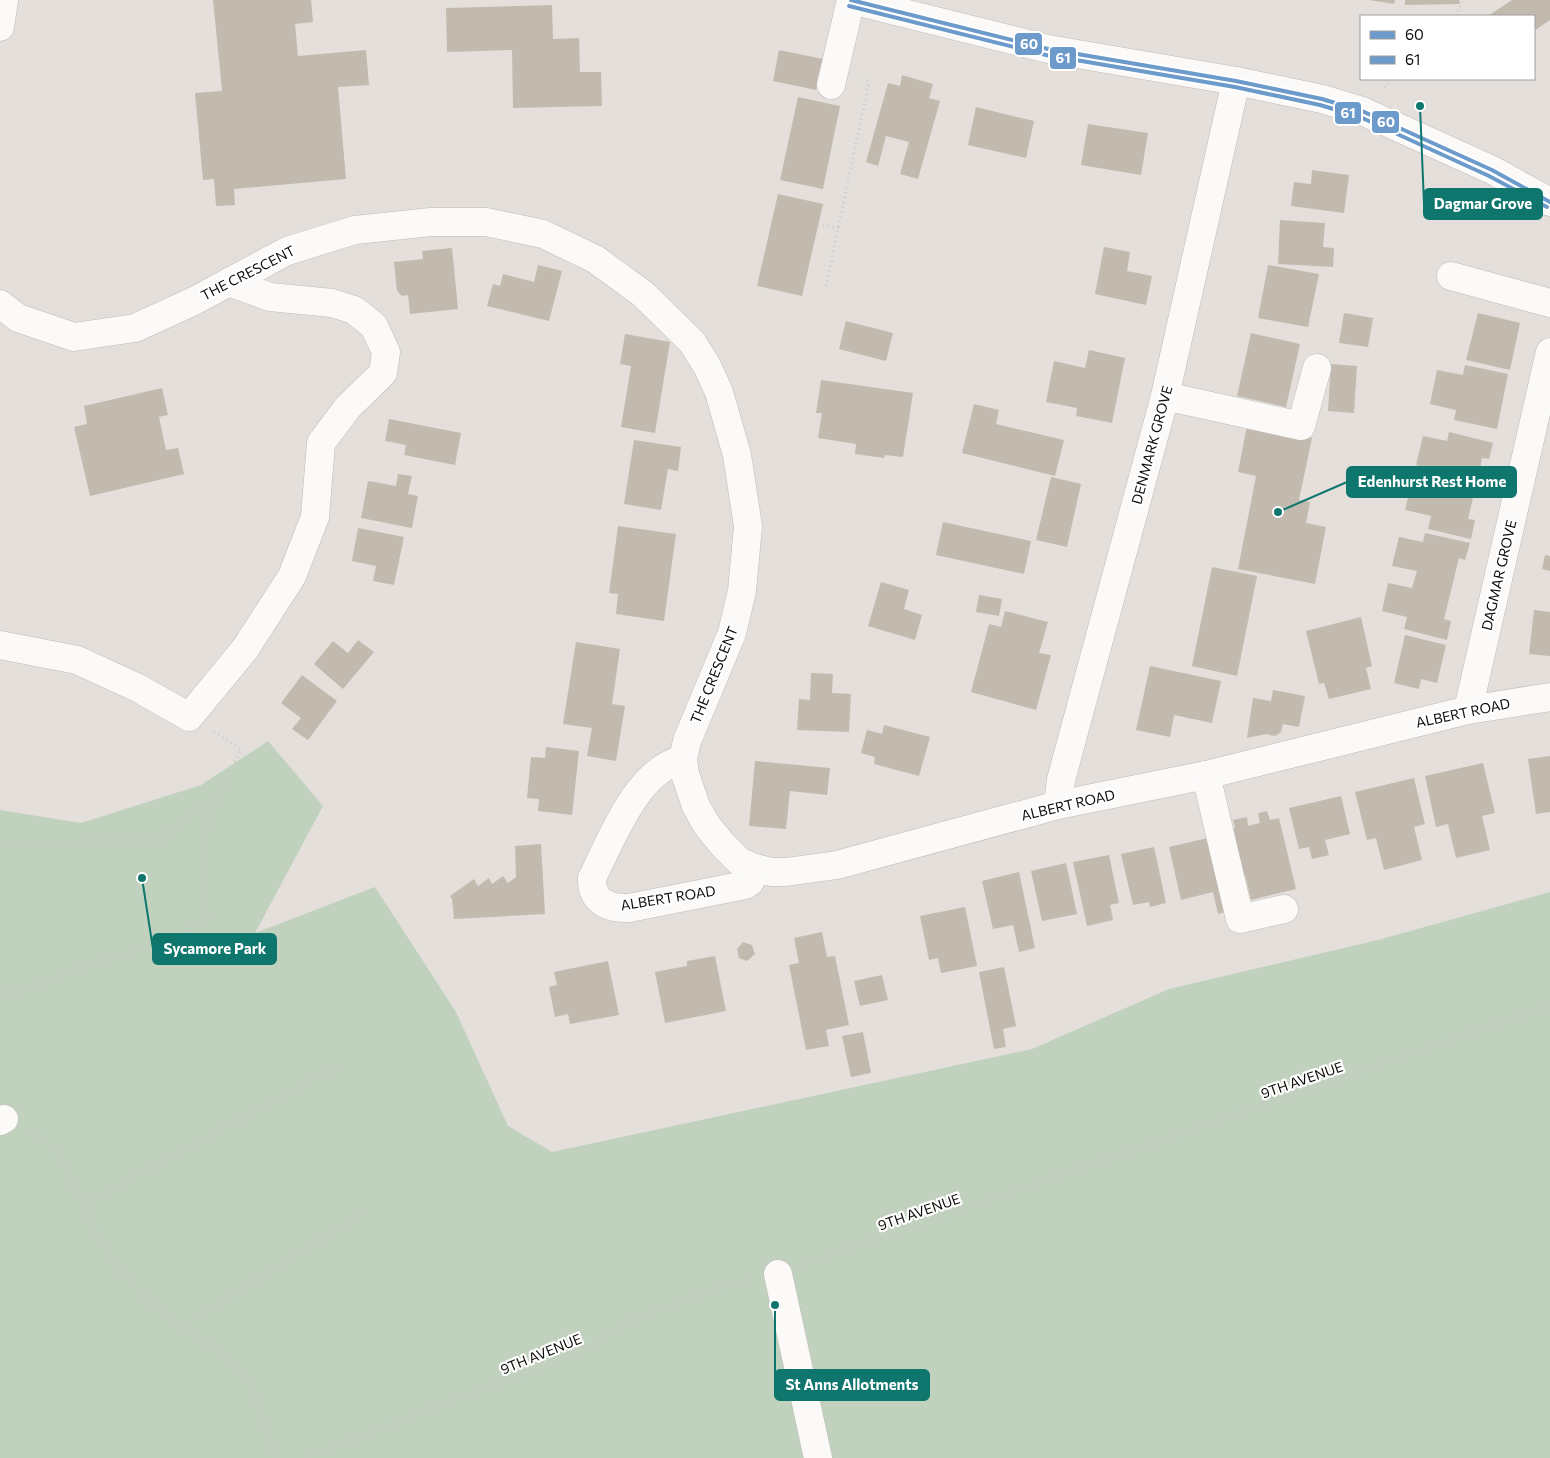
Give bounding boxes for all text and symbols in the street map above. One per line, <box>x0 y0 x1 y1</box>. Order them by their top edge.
legend <box>1360 15 1535 80</box>
text: 60 <box>1405 25 1424 43</box>
line badge: 60 <box>1014 32 1043 56</box>
text: 60 <box>1020 35 1038 52</box>
line badge: 61 <box>1049 46 1077 70</box>
text: 61 <box>1056 49 1070 66</box>
text: 61 <box>1405 50 1421 68</box>
line badge: 61 <box>1334 101 1362 125</box>
text: 61 <box>1341 104 1355 121</box>
line badge: 60 <box>1371 110 1400 134</box>
text: 60 <box>1377 113 1395 130</box>
callout: Dagmar Grove <box>1424 189 1542 219</box>
text: Dagmar Grove <box>1434 194 1532 212</box>
street label: THE CRESCENT <box>198 242 298 304</box>
street label: DENMARK GROVE <box>1127 384 1176 506</box>
callout: Edenhurst Rest Home <box>1347 467 1516 497</box>
text: Edenhurst Rest Home <box>1358 472 1506 490</box>
street label: DAGMAR GROVE <box>1478 518 1520 632</box>
street label: THE CRESCENT <box>686 624 741 726</box>
street label: ALBERT ROAD <box>1414 694 1512 731</box>
street label: ALBERT ROAD <box>1019 785 1117 824</box>
street label: ALBERT ROAD <box>619 882 717 913</box>
callout: Sycamore Park <box>153 934 276 964</box>
text: Sycamore Park <box>164 939 267 957</box>
street label: 9TH AVENUE <box>1258 1058 1345 1102</box>
street label: 9TH AVENUE <box>875 1190 962 1234</box>
street label: 9TH AVENUE <box>498 1330 584 1377</box>
callout: St Anns Allotments <box>775 1370 929 1400</box>
text: St Anns Allotments <box>785 1375 919 1393</box>

